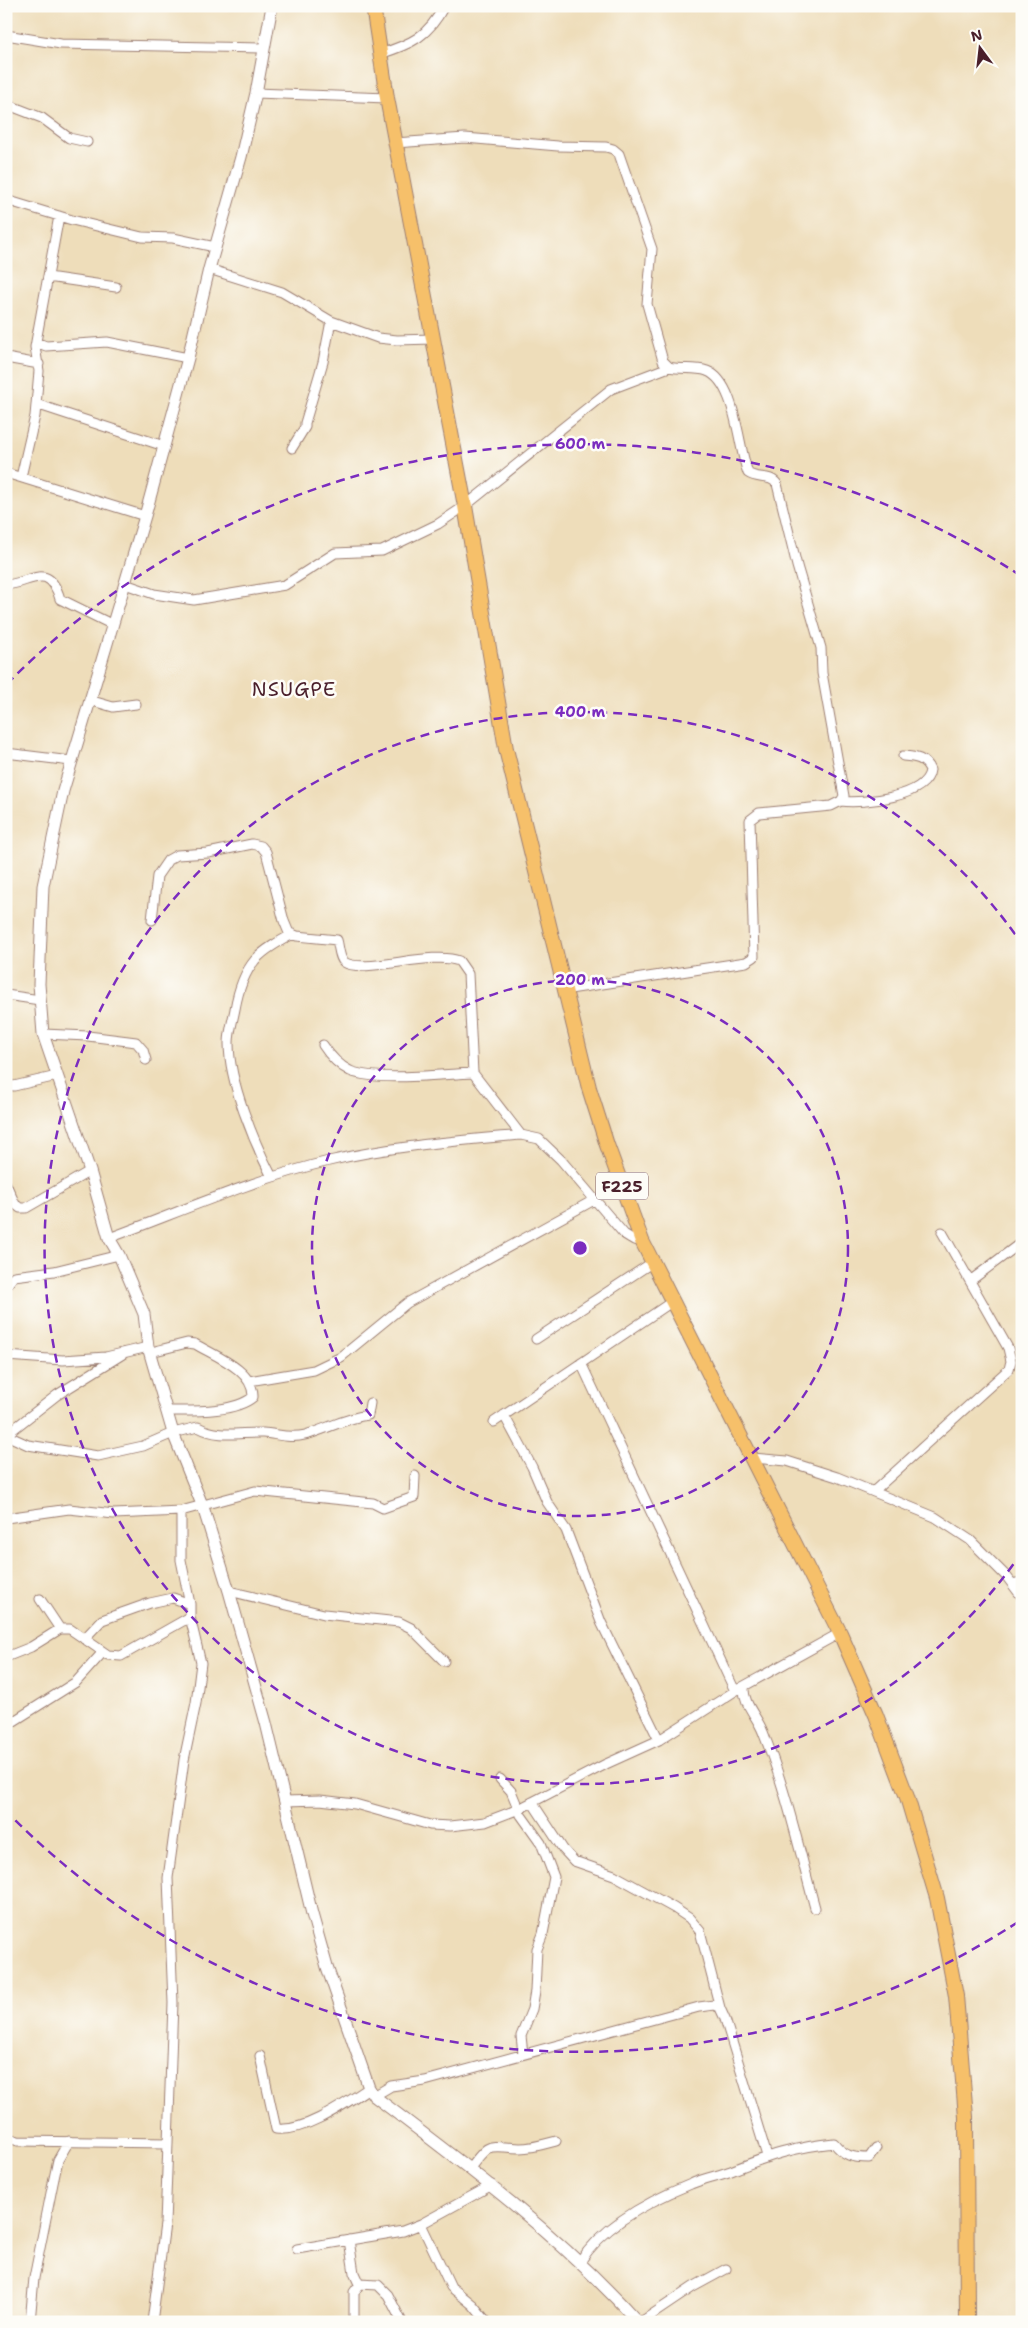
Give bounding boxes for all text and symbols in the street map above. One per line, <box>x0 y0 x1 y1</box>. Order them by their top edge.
north arrow <box>956 22 1006 72</box>
text: N <box>969 25 984 46</box>
text: 600 m <box>555 434 605 454</box>
district label: NSUGPE <box>252 676 336 702</box>
text: 400 m <box>555 702 605 722</box>
text: 200 m <box>555 970 605 990</box>
road number: F225 <box>596 1172 648 1200</box>
centre of rings <box>571 1239 589 1257</box>

